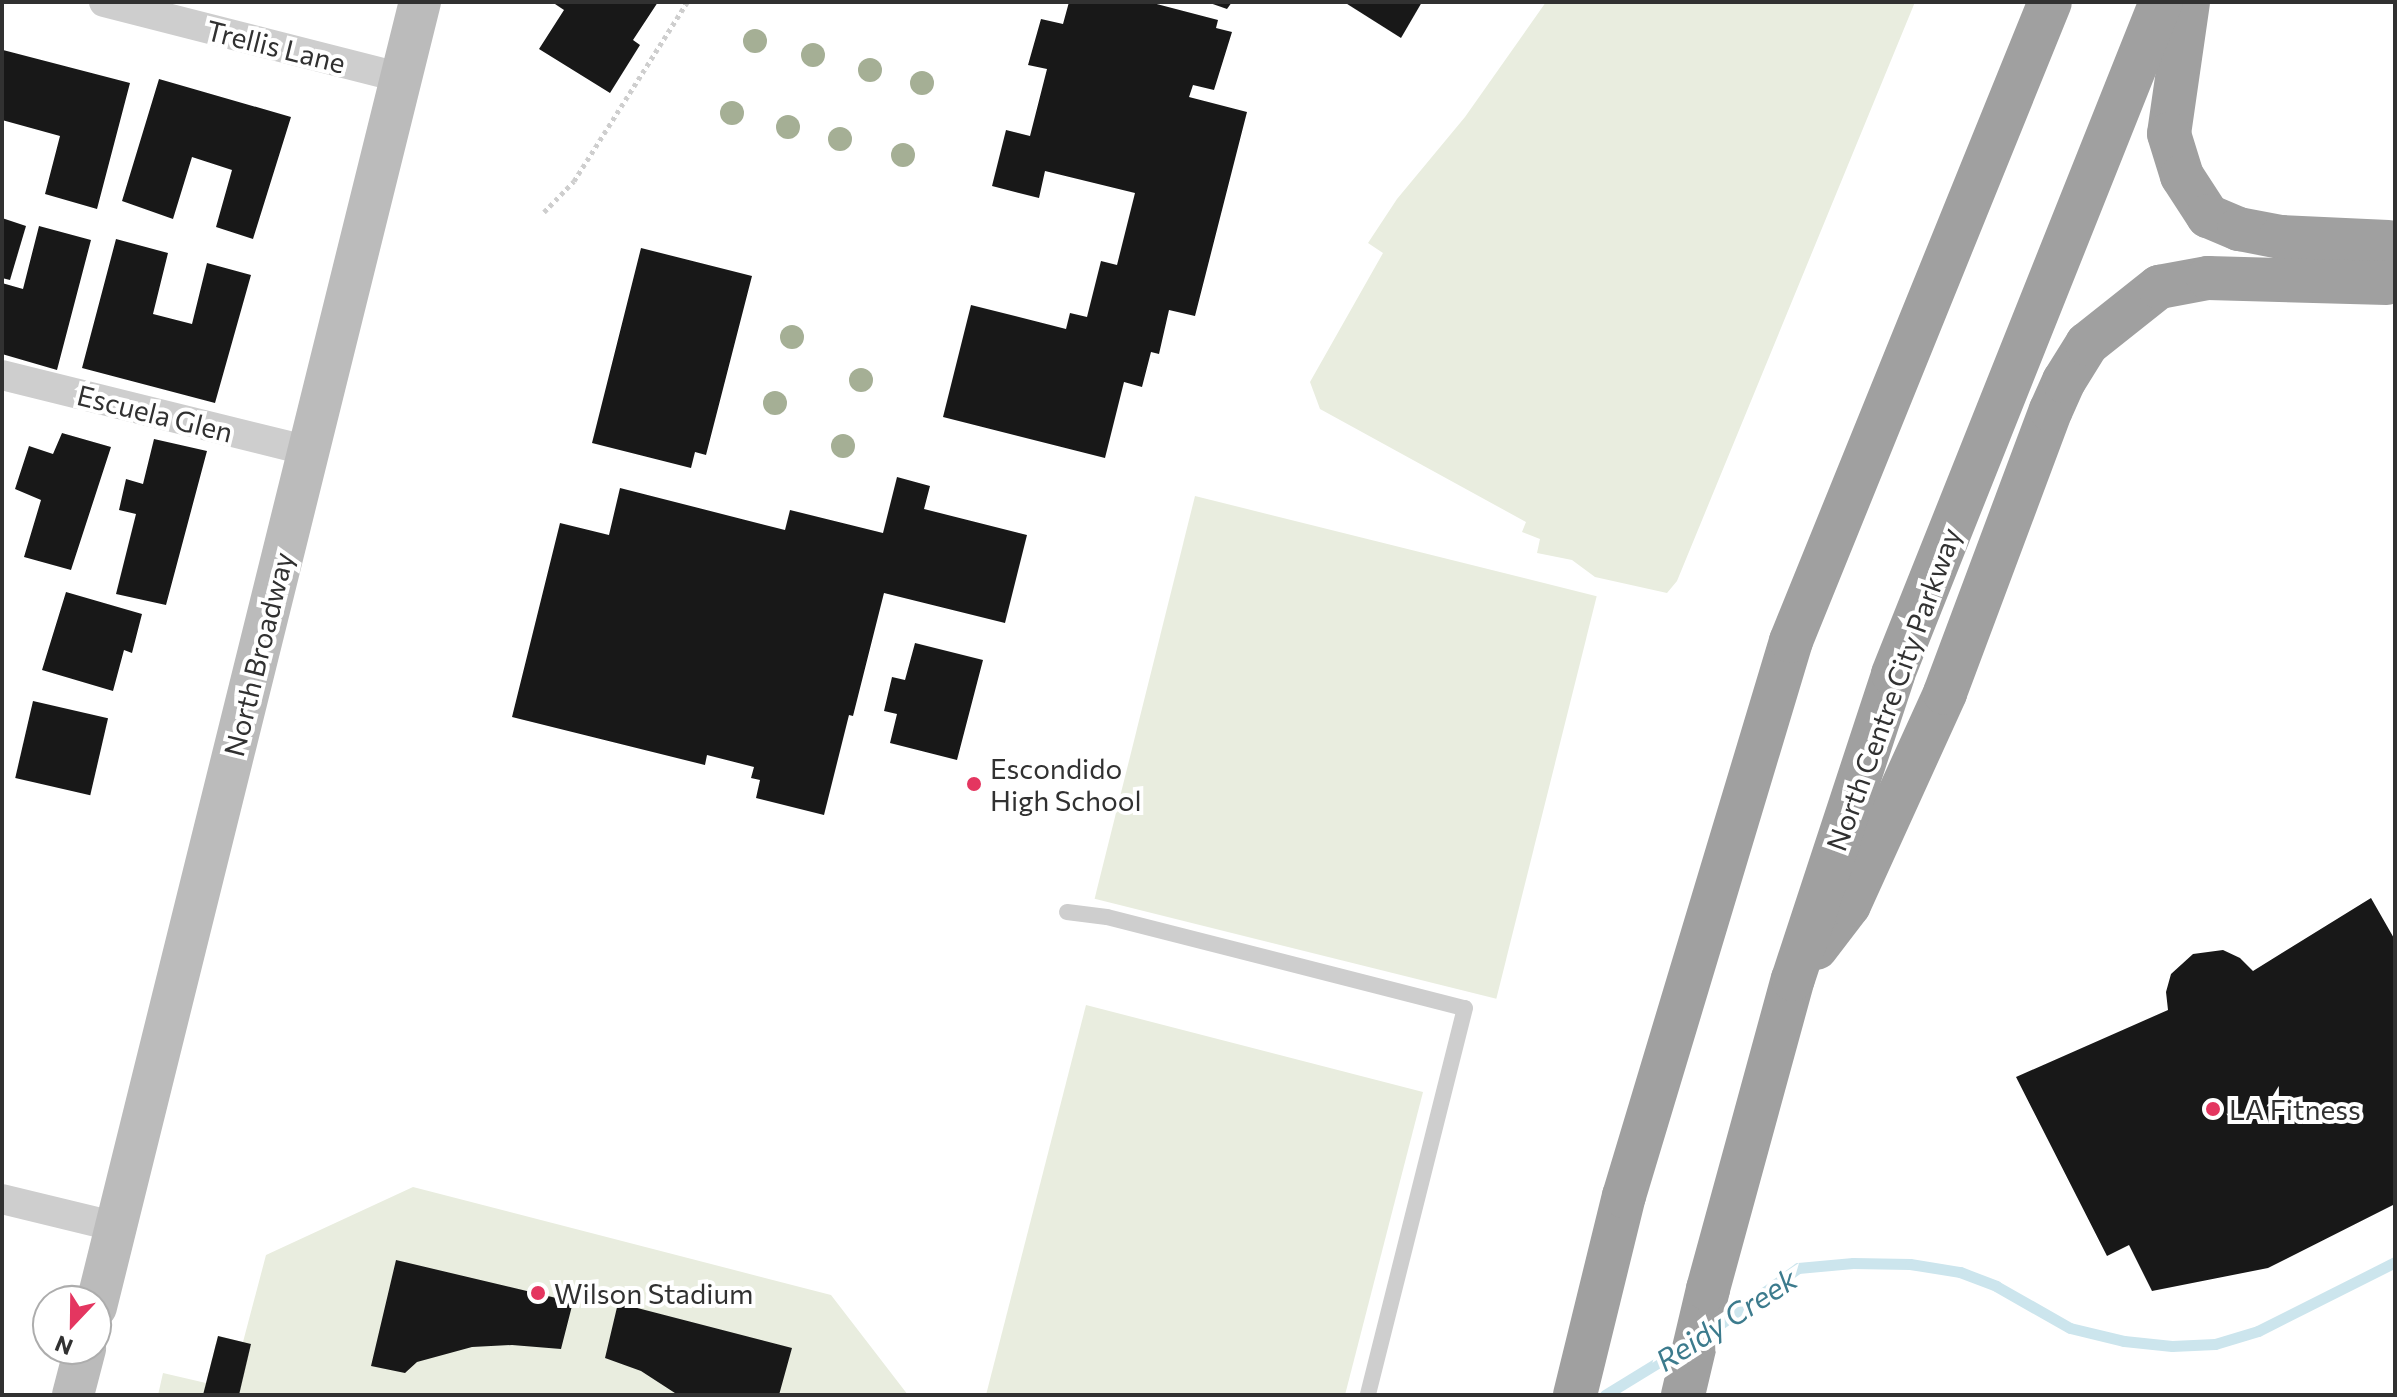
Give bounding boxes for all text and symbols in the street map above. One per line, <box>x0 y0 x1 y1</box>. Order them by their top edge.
street label: Trellis Lane <box>203 13 349 79</box>
street label: Escuela Glen <box>74 377 236 449</box>
street label: North Centre City Parkway <box>1819 523 1967 855</box>
street label: North Broadway <box>216 548 300 760</box>
place label: Escondido High School <box>990 751 1142 817</box>
marker: Escondido High School <box>965 775 983 793</box>
place label: LA Fitness <box>2229 1092 2361 1126</box>
marker: LA Fitness <box>2204 1100 2222 1118</box>
water label: Reidy Creek <box>1649 1260 1803 1378</box>
place label: Wilson Stadium <box>554 1276 753 1310</box>
marker: Wilson Stadium <box>529 1284 547 1302</box>
north arrow <box>32 1285 112 1365</box>
text: N <box>51 1330 76 1361</box>

